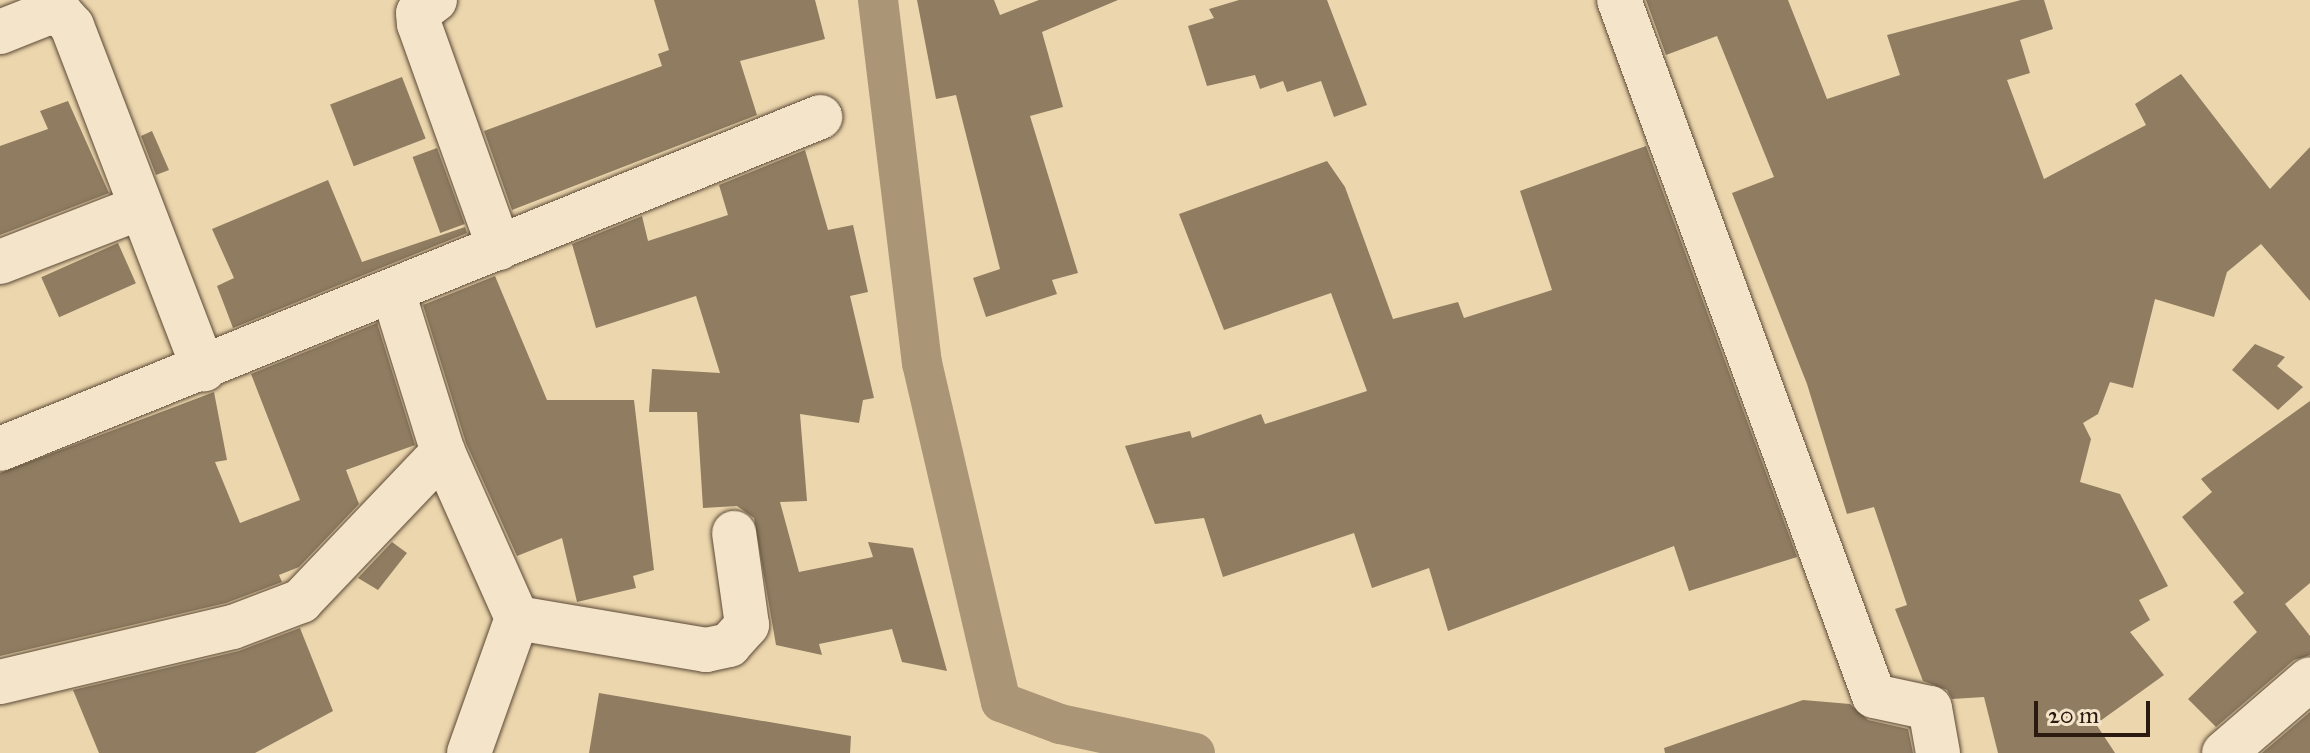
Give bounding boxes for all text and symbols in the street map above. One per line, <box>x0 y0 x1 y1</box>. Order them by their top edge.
scale bar <box>2038 685 2154 735</box>
text: 20 m <box>2048 700 2099 730</box>

